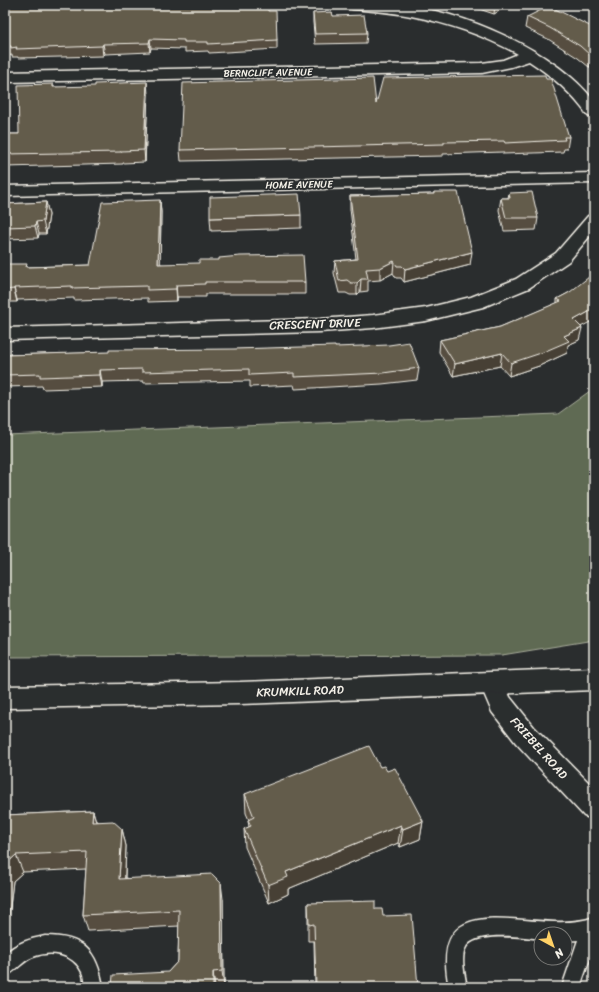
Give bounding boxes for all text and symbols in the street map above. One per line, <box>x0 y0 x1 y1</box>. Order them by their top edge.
street label: BERNCLIFF AVENUE <box>223 63 314 83</box>
street label: HOME AVENUE <box>265 175 334 195</box>
street label: CRESCENT DRIVE <box>269 311 362 337</box>
street label: KRUMKILL ROAD <box>256 678 345 704</box>
street label: FRIEBEL ROAD <box>505 712 573 784</box>
north arrow <box>533 926 573 966</box>
text: N <box>550 943 569 963</box>

